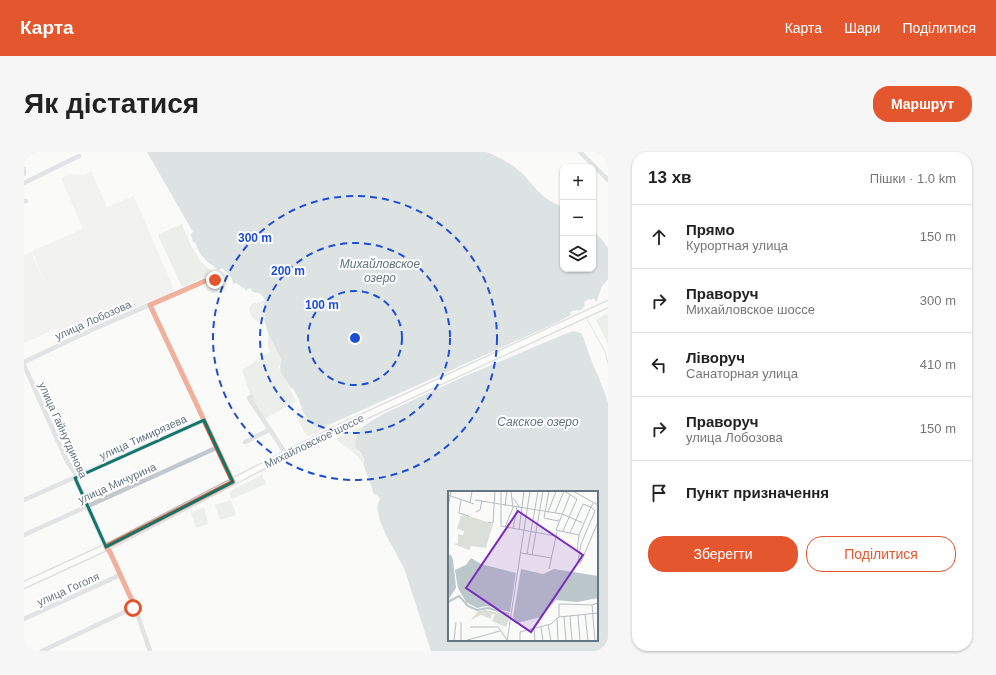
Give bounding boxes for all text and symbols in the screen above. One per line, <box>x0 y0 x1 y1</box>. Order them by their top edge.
text: Карта <box>20 17 74 38</box>
text: Карта <box>785 20 822 36</box>
text: Шари <box>844 20 880 36</box>
text: Поділитися <box>902 20 976 36</box>
button: Маршрут <box>873 86 972 122</box>
text: Як дістатися <box>24 88 199 119</box>
map controls <box>560 164 596 272</box>
button: + <box>560 164 596 200</box>
text: 13 хв <box>648 168 692 187</box>
text: Пішки · 1.0 km <box>870 171 956 186</box>
button: − <box>560 200 596 236</box>
text: Прямо <box>686 221 735 238</box>
icon: ahead <box>648 226 670 248</box>
text: 150 m <box>920 229 956 244</box>
text: 300 m <box>238 231 272 245</box>
button: layers <box>560 236 596 272</box>
text: Курортная улица <box>686 238 788 253</box>
water label: Михайловское озеро <box>340 257 420 285</box>
text: 200 m <box>271 264 305 278</box>
route end <box>206 271 224 289</box>
text: Праворуч <box>686 285 759 302</box>
icon: right <box>648 290 670 312</box>
text: 300 m <box>920 293 956 308</box>
street label: улица Лобозова <box>53 298 134 342</box>
text: 100 m <box>305 298 339 312</box>
text: Михайловское шоссе <box>686 302 815 317</box>
centre of rings <box>348 331 362 345</box>
text: Ліворуч <box>686 349 745 366</box>
icon: left <box>648 354 670 376</box>
text: 410 m <box>920 357 956 372</box>
text: Санаторная улица <box>686 366 798 381</box>
street label: улица Гайнутдинова <box>36 380 90 481</box>
street label: улица Тимирязева <box>98 412 189 462</box>
street label: Михайловское шоссе <box>262 412 366 470</box>
text: Праворуч <box>686 413 759 430</box>
water label: Сакское озеро <box>497 415 579 429</box>
icon: right <box>648 418 670 440</box>
text: 150 m <box>920 421 956 436</box>
text: улица Лобозова <box>686 430 783 445</box>
street label: улица Мичурина <box>76 460 159 506</box>
icon: arrive <box>648 482 670 504</box>
text: Пункт призначення <box>686 484 829 501</box>
inset map <box>448 491 598 641</box>
button: Зберегти <box>648 536 798 572</box>
button: Поділитися <box>806 536 956 572</box>
street label: улица Гоголя <box>35 570 101 608</box>
route start <box>124 599 142 617</box>

